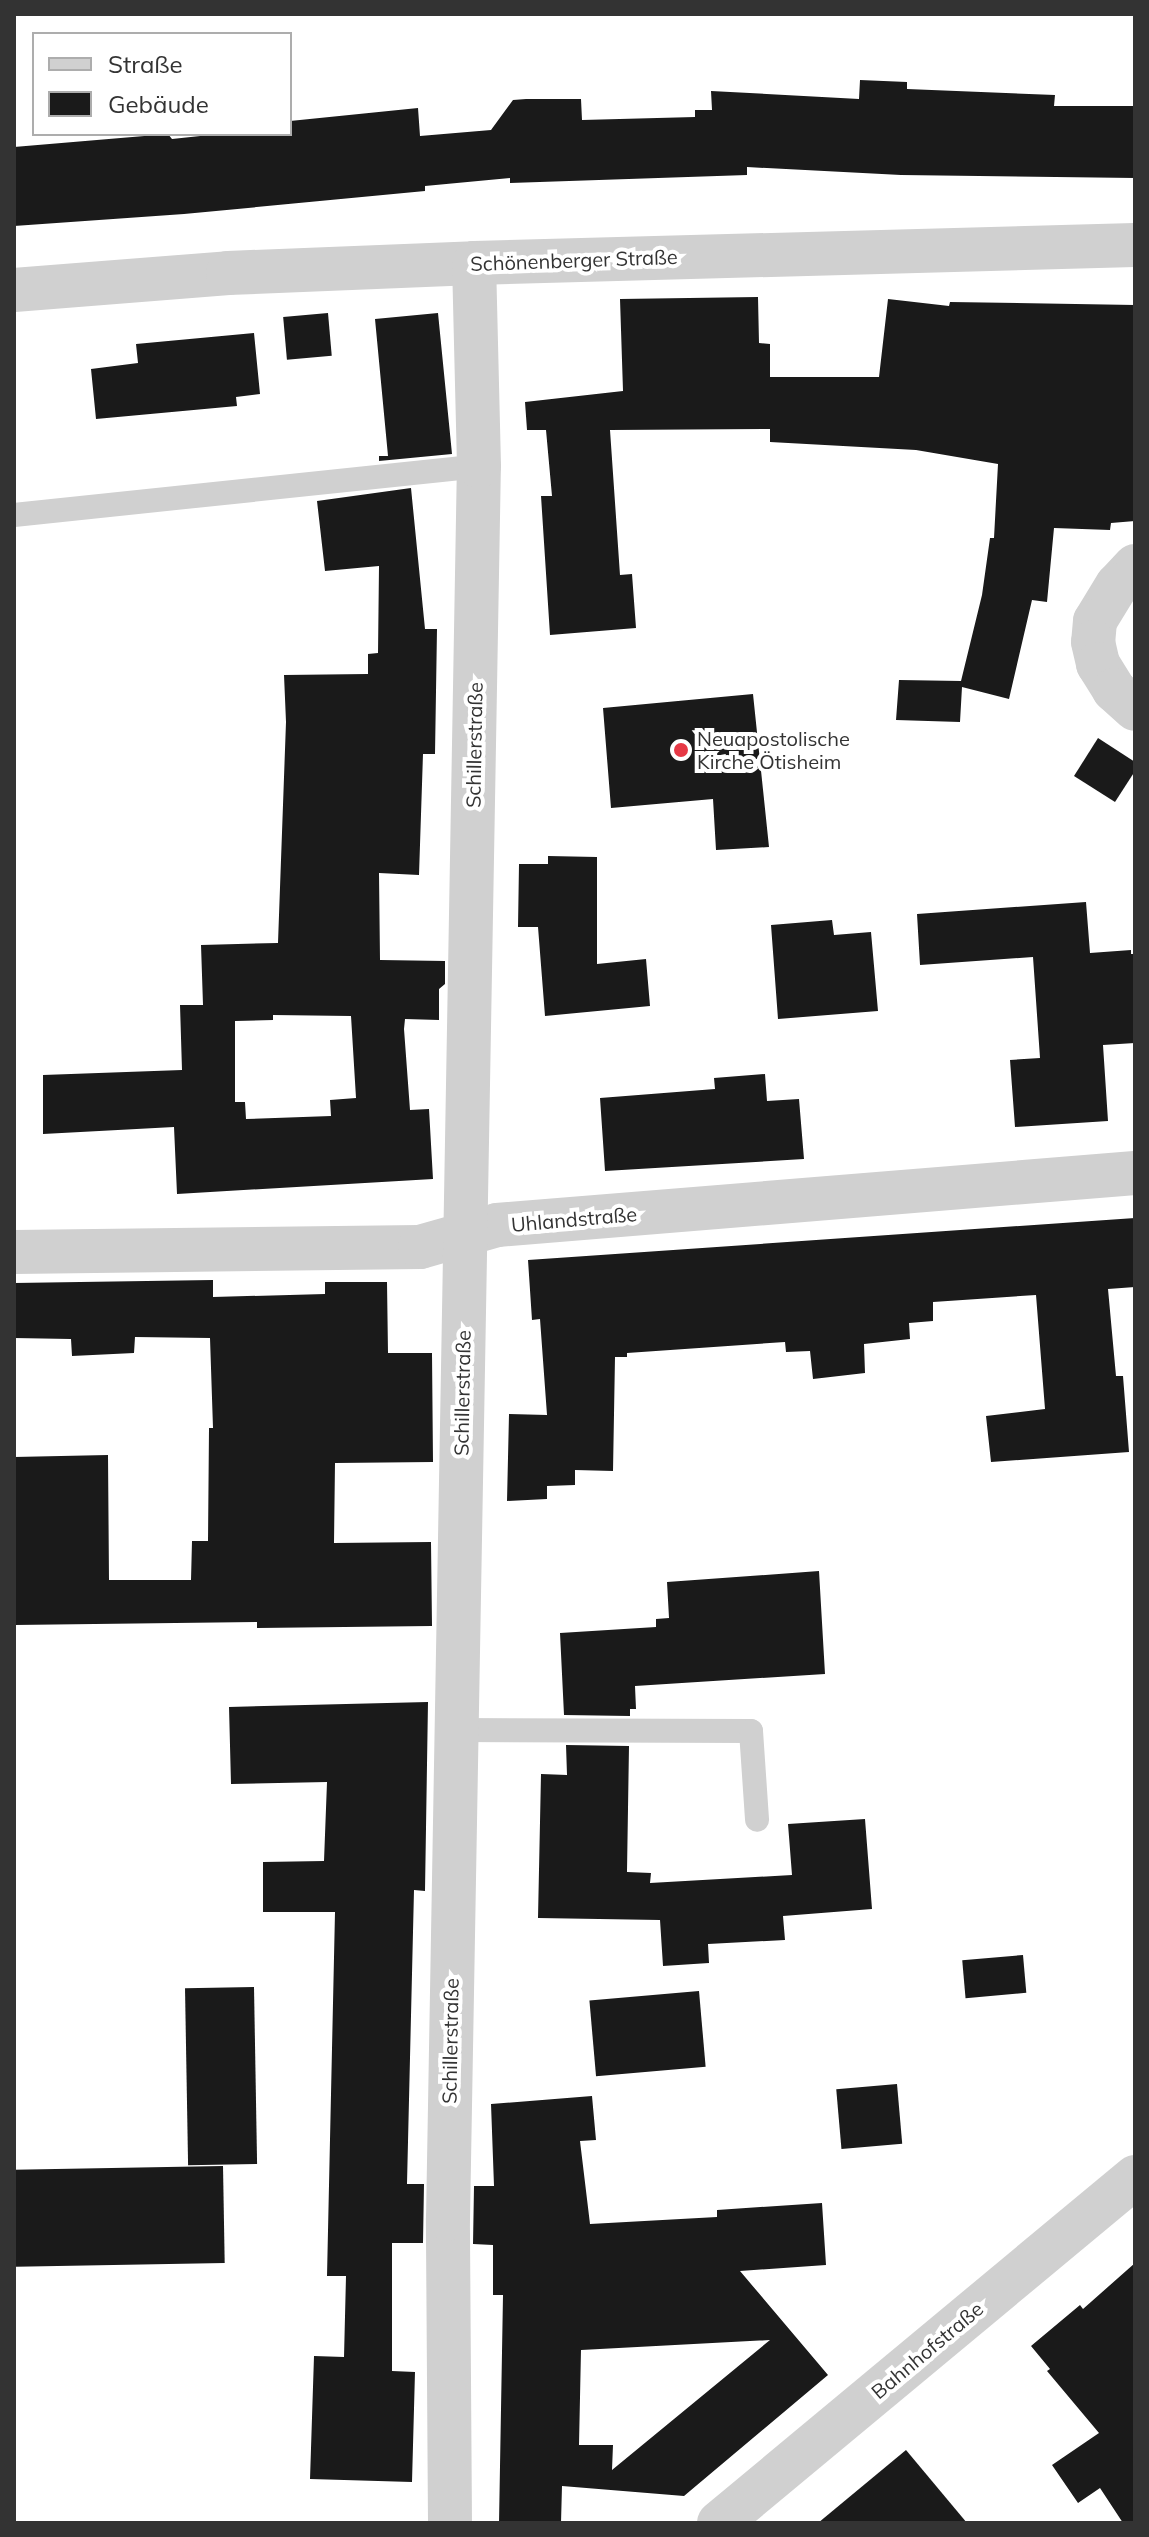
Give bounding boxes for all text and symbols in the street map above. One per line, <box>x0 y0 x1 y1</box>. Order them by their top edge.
legend <box>32 32 292 136</box>
text: Straße <box>108 49 183 79</box>
text: Gebäude <box>108 89 209 119</box>
street label: Schönenberger Straße <box>470 244 678 276</box>
street label: Schillerstraße <box>461 682 487 808</box>
place label: Neuapostolische Kirche Ötisheim <box>697 726 850 773</box>
marker: Neuapostolische Kirche Ötisheim <box>672 741 690 759</box>
street label: Uhlandstraße <box>510 1202 638 1236</box>
street label: Schillerstraße <box>449 1330 475 1456</box>
street label: Schillerstraße <box>437 1978 463 2104</box>
street label: Bahnhofstraße <box>866 2296 988 2404</box>

